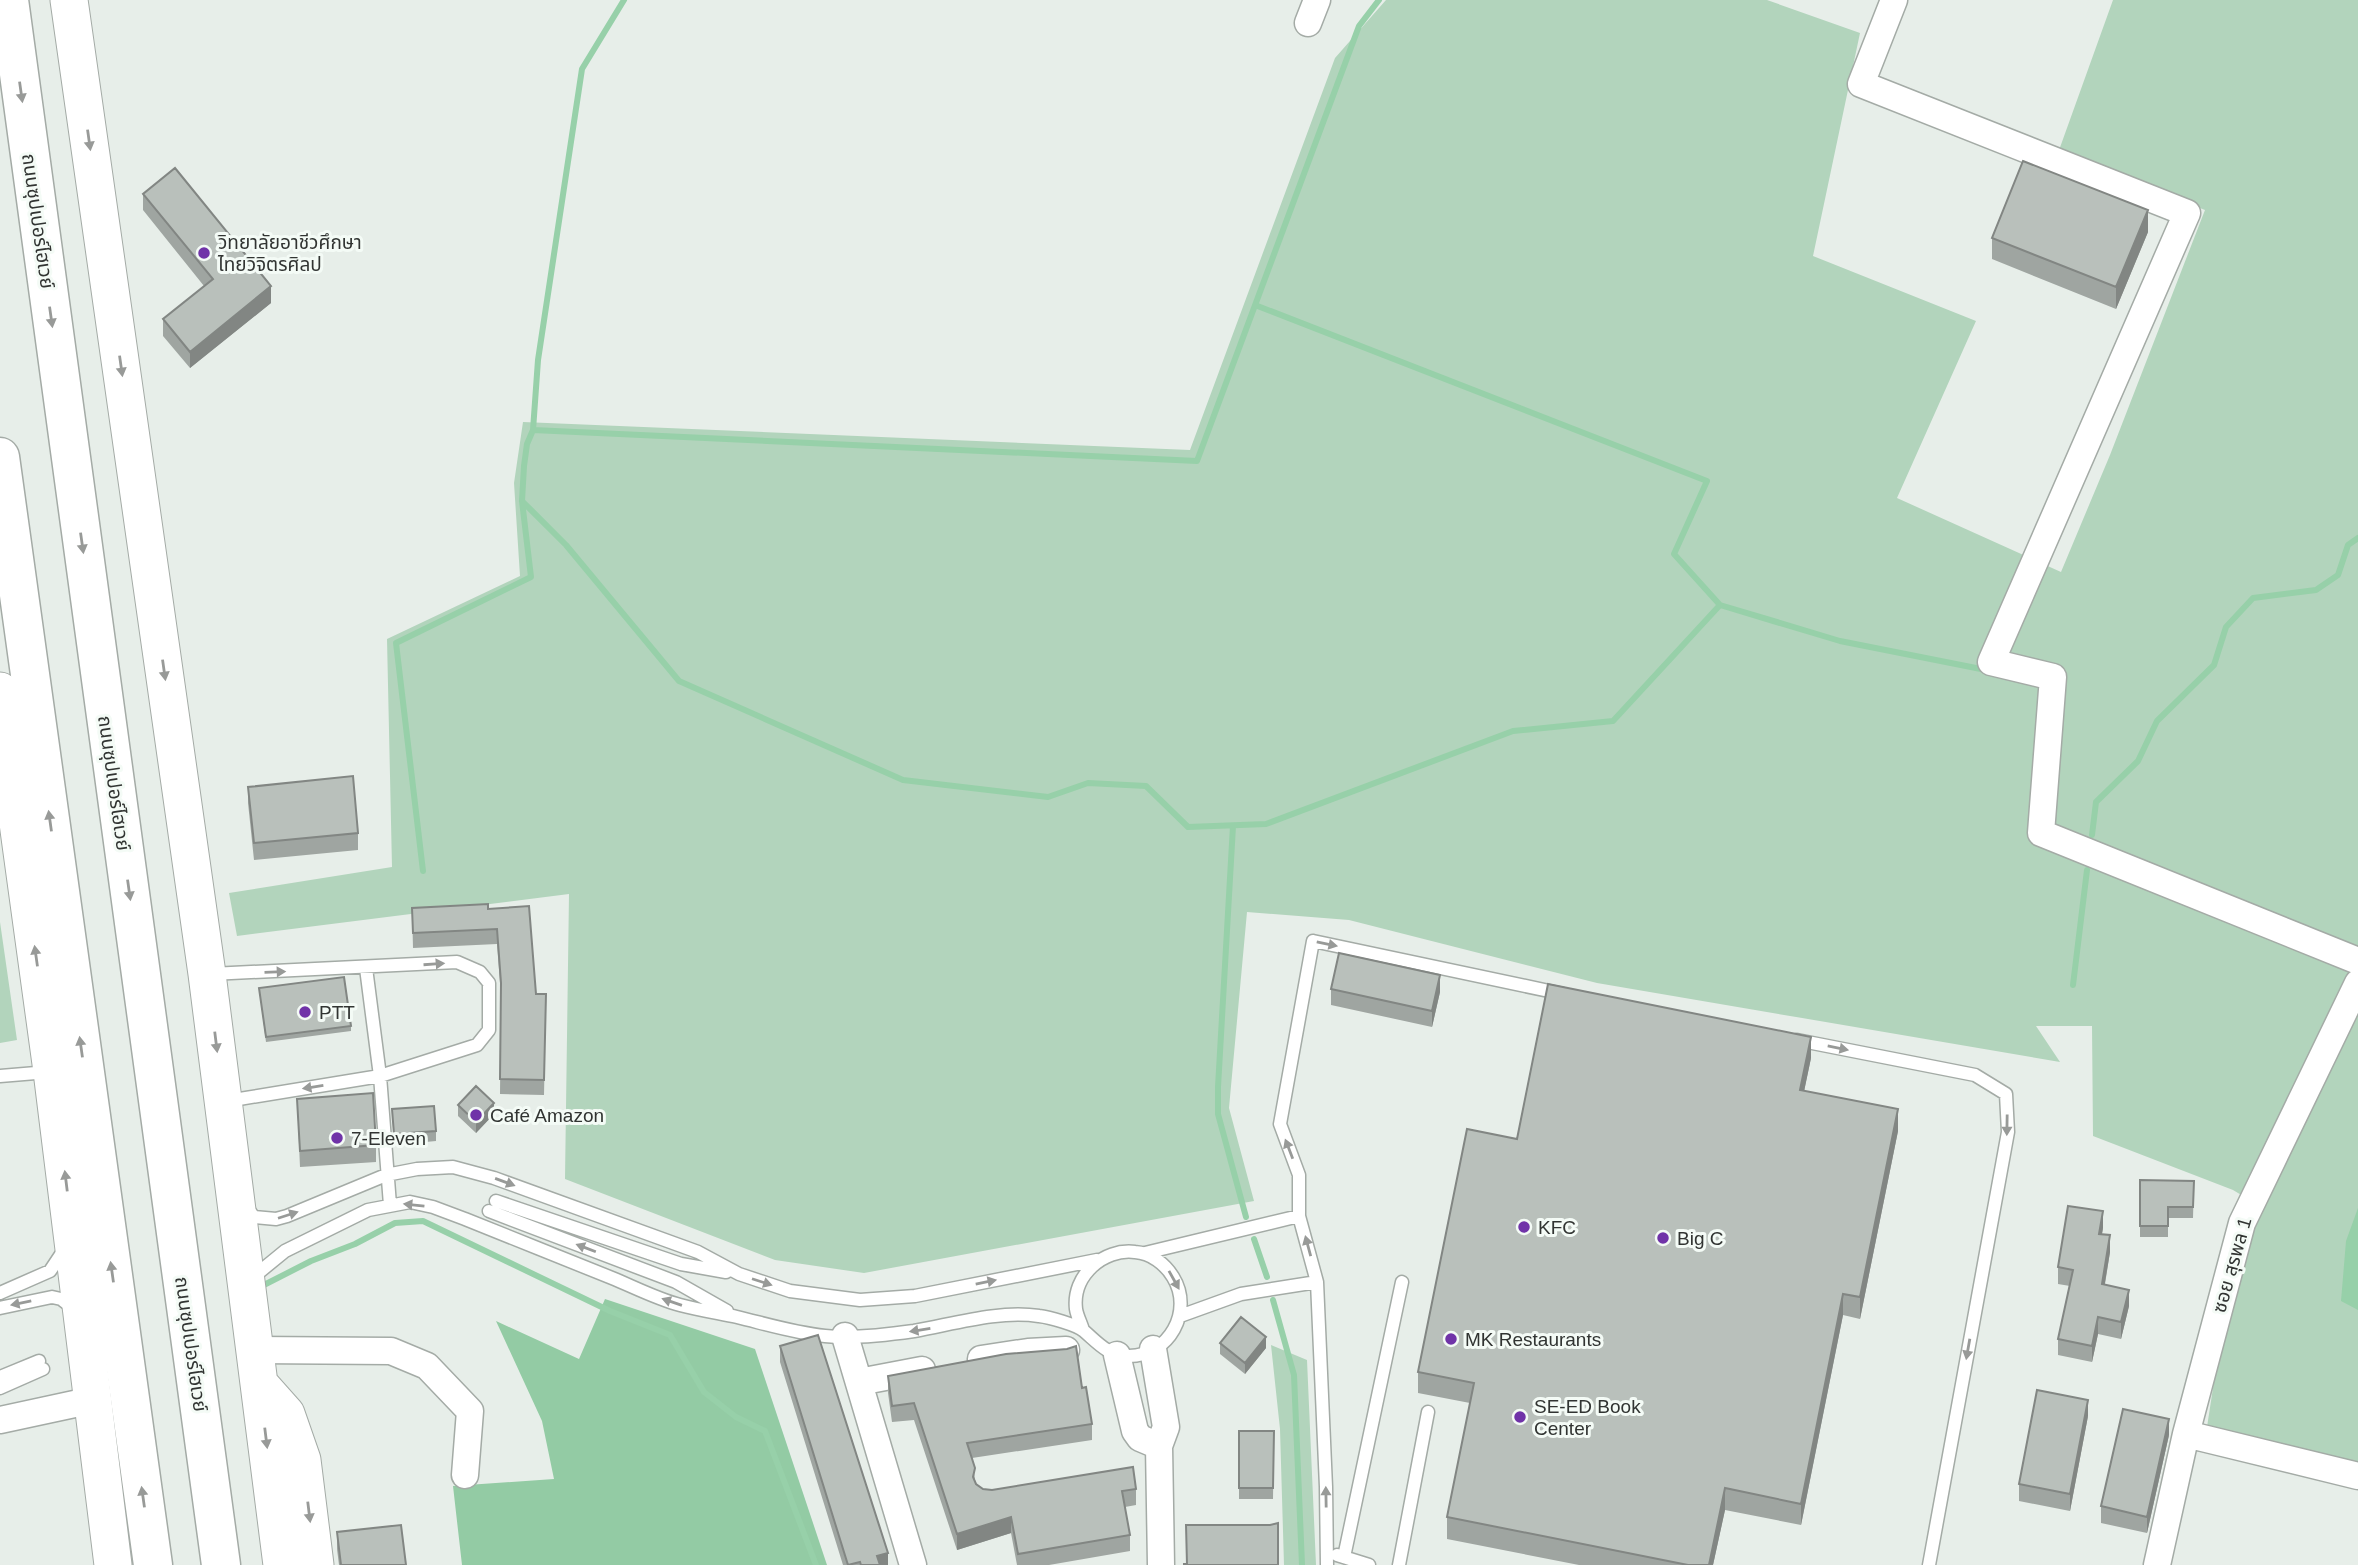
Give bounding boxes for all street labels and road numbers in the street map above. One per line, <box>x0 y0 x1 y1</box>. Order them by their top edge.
street label: ถนนซุปเปอร์ไฮเวย์ <box>17 152 58 290</box>
street label: ถนนซุปเปอร์ไฮเวย์ <box>93 714 134 852</box>
street label: ซอย สุรพล 1 <box>2208 1215 2257 1315</box>
street label: ถนนซุปเปอร์ไฮเวย์ <box>170 1275 211 1413</box>

